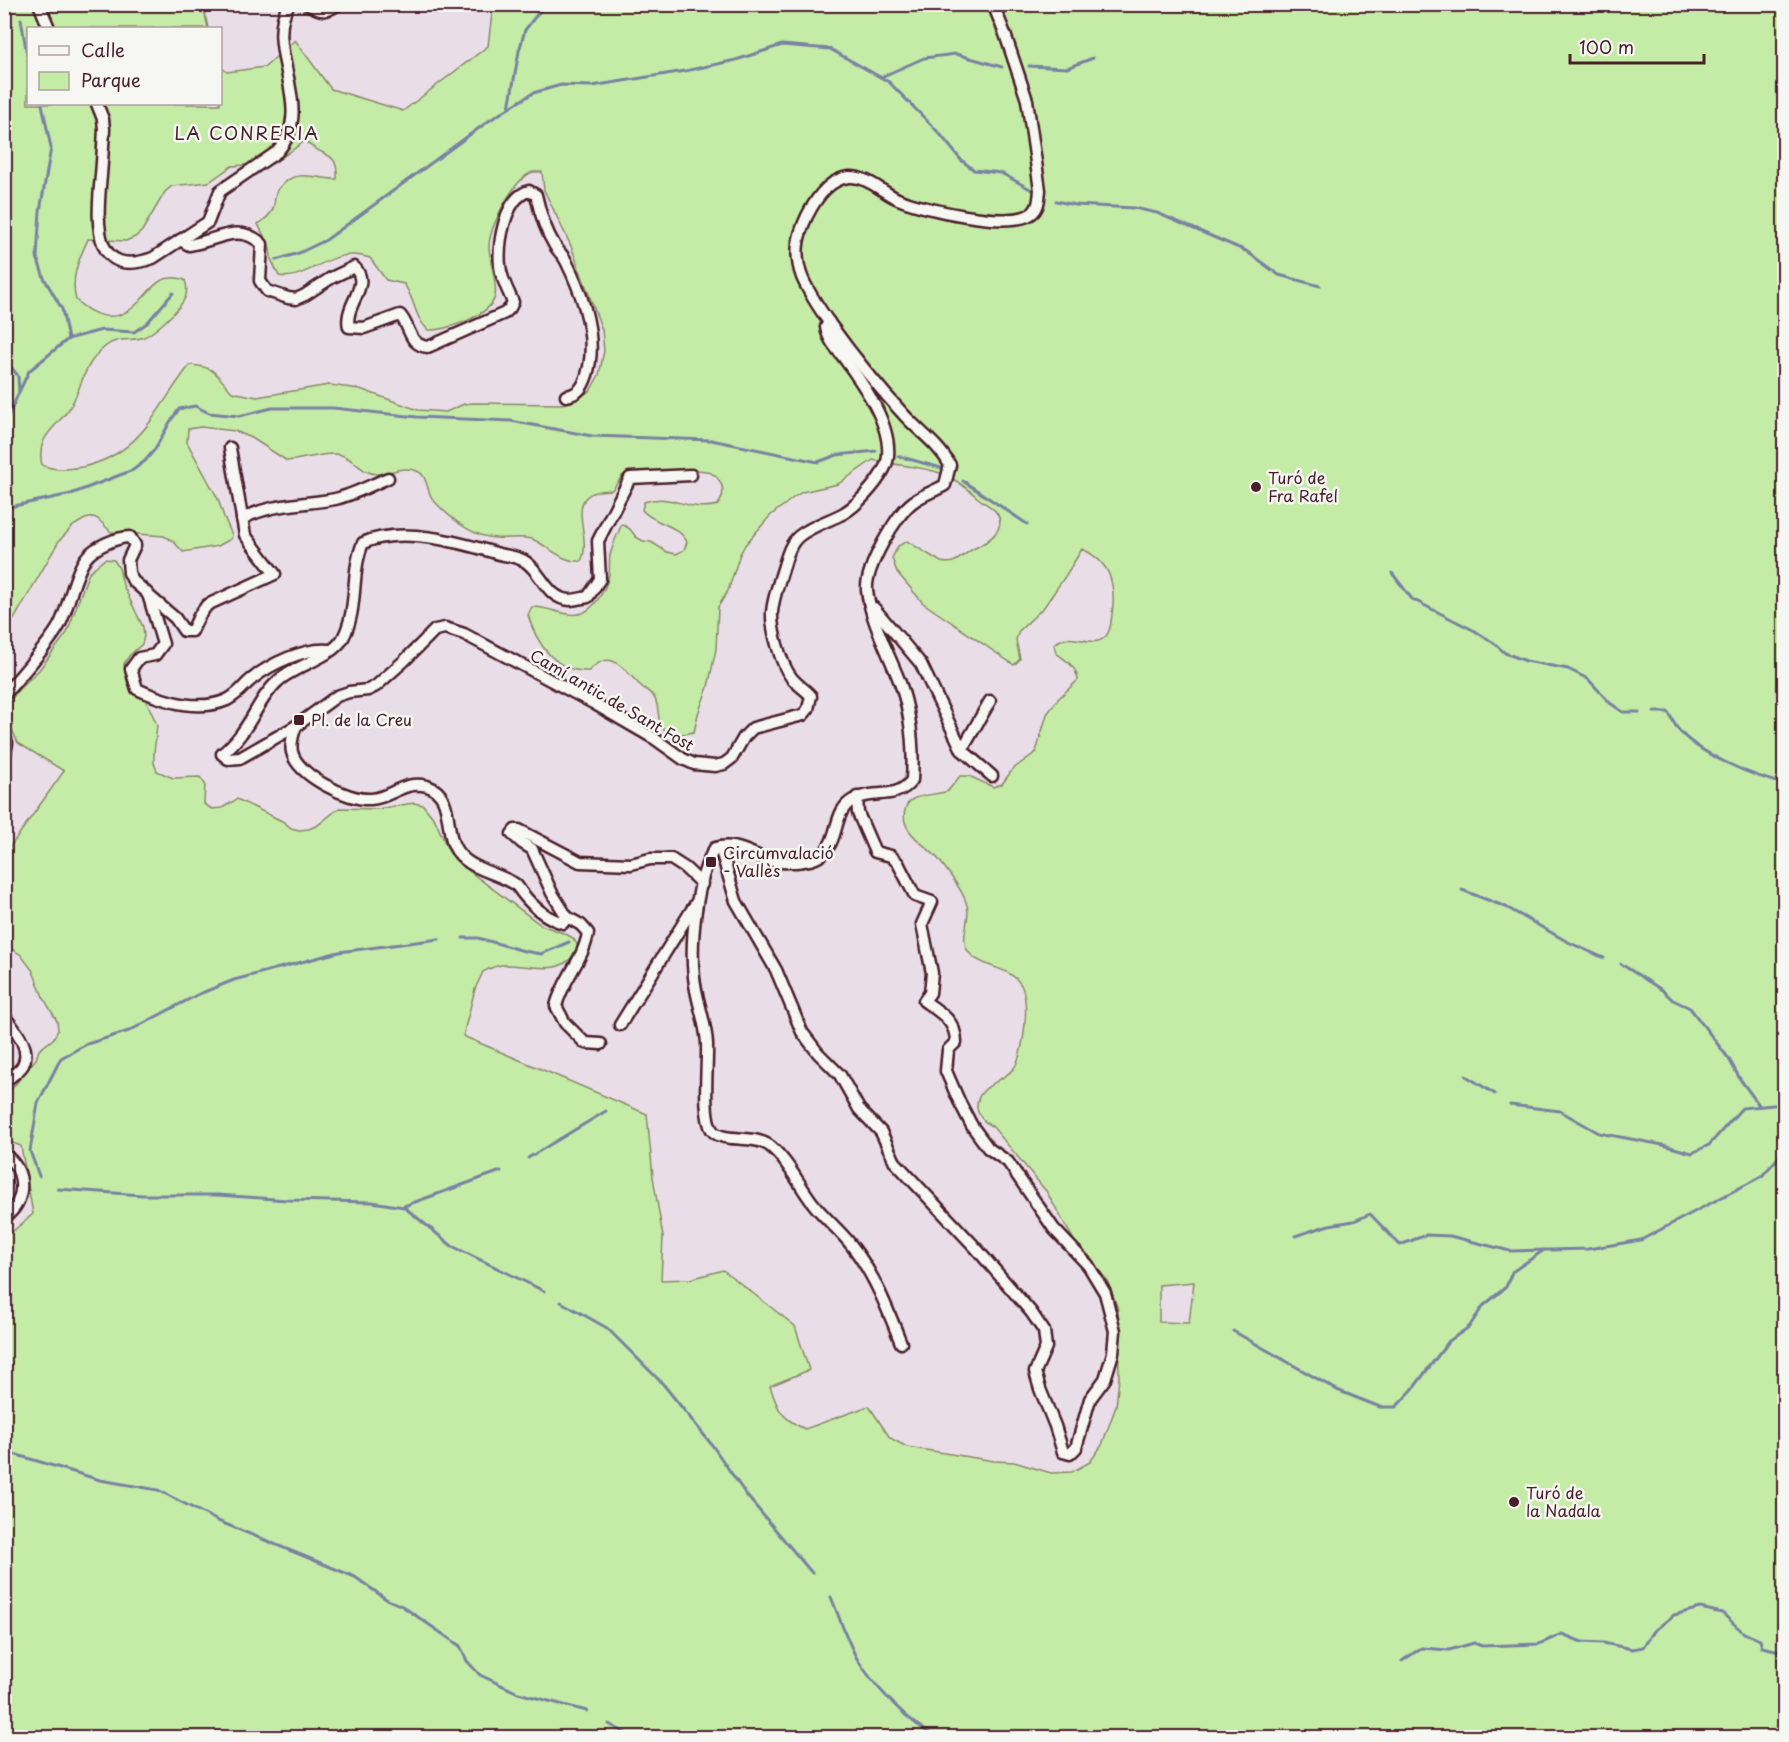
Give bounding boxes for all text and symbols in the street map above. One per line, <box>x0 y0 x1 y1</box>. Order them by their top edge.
legend <box>27 27 222 105</box>
scale bar <box>1570 27 1704 65</box>
text: 100 m <box>1579 33 1634 60</box>
text: Calle <box>81 36 125 63</box>
text: Parque <box>81 66 141 93</box>
district label: LA CONRERIA <box>174 119 320 146</box>
place label: Turó de Fra Rafel <box>1268 465 1338 507</box>
marker: Turó de Fra Rafel <box>1249 480 1263 494</box>
street label: Camí antic de Sant Fost <box>526 642 699 756</box>
place label: Pl. de la Creu <box>311 707 412 731</box>
marker: Pl. de la Creu <box>292 713 306 727</box>
place label: Circumvalació - Vallès <box>723 840 834 882</box>
marker: Circumvalació - Vallès <box>704 855 718 869</box>
place label: Turó de la Nadala <box>1526 1480 1601 1522</box>
marker: Turó de la Nadala <box>1507 1495 1521 1509</box>

